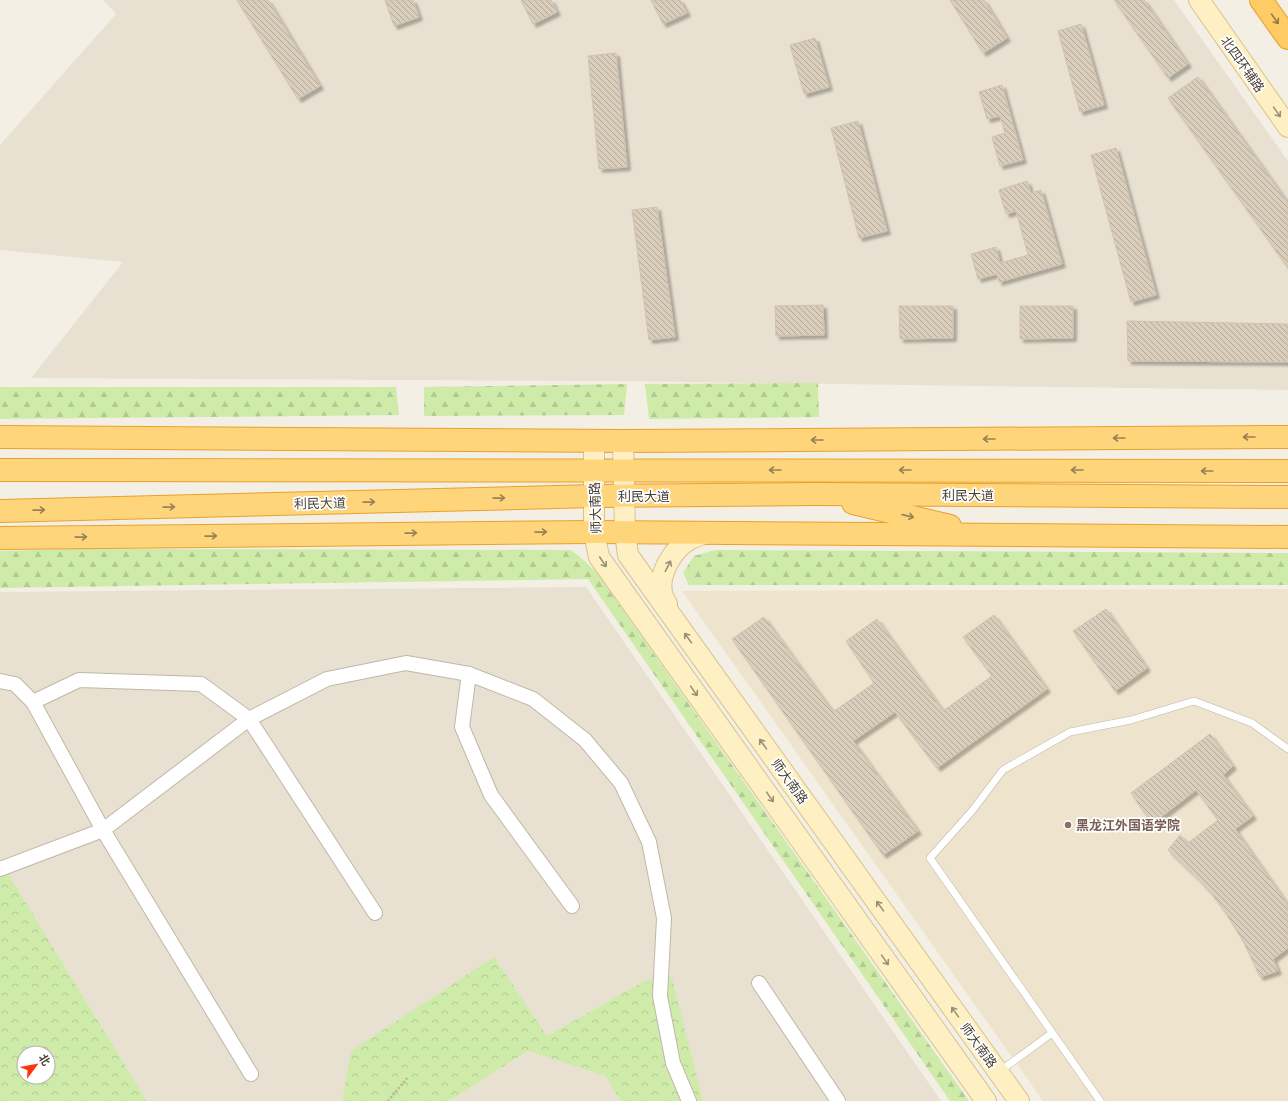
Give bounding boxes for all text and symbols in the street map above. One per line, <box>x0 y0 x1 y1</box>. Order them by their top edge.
one-way arrow <box>1271 13 1279 24</box>
street label: 北四环辅路 <box>1218 33 1268 95</box>
one-way arrow <box>1273 106 1281 117</box>
one-way arrow <box>1113 434 1126 442</box>
one-way arrow <box>1243 434 1256 441</box>
one-way arrow <box>983 435 996 443</box>
one-way arrow <box>811 436 824 444</box>
one-way arrow <box>769 466 782 474</box>
one-way arrow <box>899 466 912 474</box>
one-way arrow <box>1071 466 1084 474</box>
one-way arrow <box>1201 467 1214 475</box>
street label: 师大南路 <box>586 482 604 534</box>
street label: 利民大道 <box>942 487 994 503</box>
street label: 利民大道 <box>618 488 670 504</box>
street label: 利民大道 <box>294 495 346 511</box>
one-way arrow <box>492 495 505 502</box>
one-way arrow <box>362 498 375 506</box>
one-way arrow <box>162 503 175 511</box>
one-way arrow <box>32 506 45 514</box>
one-way arrow <box>901 513 914 520</box>
one-way arrow <box>534 528 547 536</box>
one-way arrow <box>404 530 417 537</box>
one-way arrow <box>204 532 217 539</box>
one-way arrow <box>74 533 87 541</box>
one-way arrow <box>599 556 607 567</box>
one-way arrow <box>665 560 672 572</box>
one-way arrow <box>684 633 692 644</box>
one-way arrow <box>690 685 698 696</box>
one-way arrow <box>759 739 767 750</box>
street label: 师大南路 <box>768 755 812 807</box>
one-way arrow <box>766 791 774 802</box>
place label: 黑龙江外国语学院 <box>1076 817 1180 833</box>
marker: 黑龙江外国语学院 <box>1063 820 1073 830</box>
one-way arrow <box>876 901 884 912</box>
one-way arrow <box>881 954 889 965</box>
one-way arrow <box>951 1007 959 1018</box>
street label: 师大南路 <box>957 1019 1001 1071</box>
north arrow <box>16 1045 56 1085</box>
text: 北 <box>36 1051 53 1068</box>

